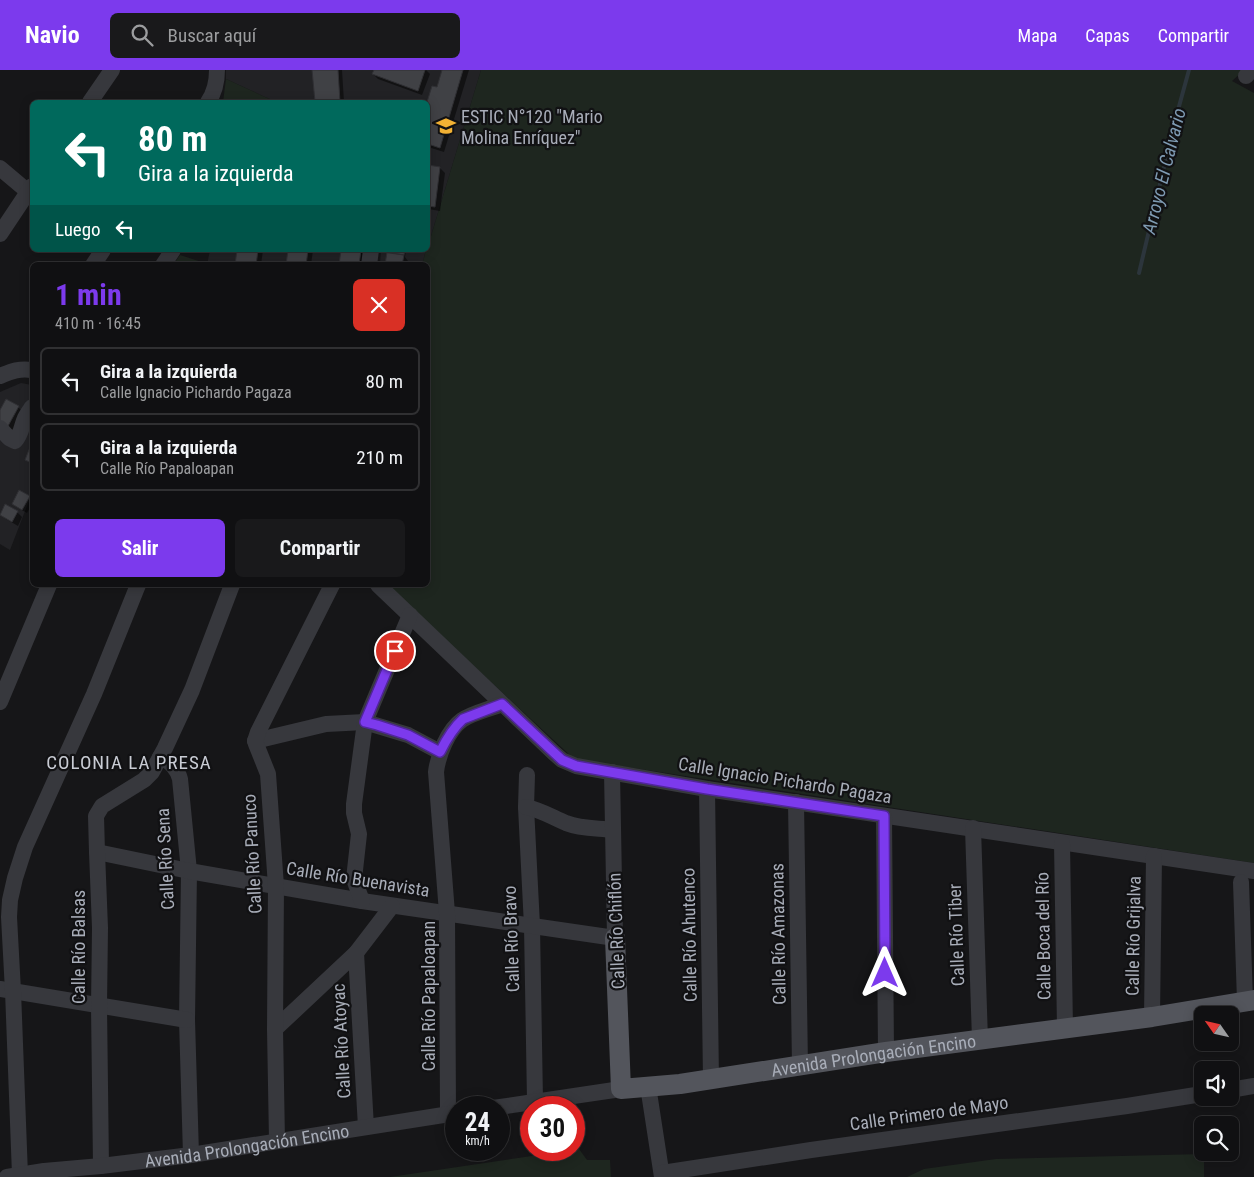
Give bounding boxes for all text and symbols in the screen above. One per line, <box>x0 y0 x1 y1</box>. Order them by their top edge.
search box <box>110 13 460 58</box>
text: Navio <box>25 21 80 49</box>
icon: search <box>128 21 156 49</box>
text: Buscar aquí <box>168 24 256 47</box>
text: Mapa <box>1018 25 1057 46</box>
text: Capas <box>1085 25 1130 46</box>
text: Compartir <box>1158 25 1229 46</box>
place label: ESTIC N°120 "Mario Molina Enríquez" <box>461 106 603 148</box>
water label: Arroyo El Calvario <box>1137 106 1191 237</box>
school or university icon: ESTIC N°120 "Mario Molina Enríquez" <box>435 115 457 137</box>
text: 80 m <box>138 119 207 160</box>
icon: left <box>55 120 120 185</box>
text: Gira a la izquierda <box>138 161 294 186</box>
icon: left <box>111 215 139 243</box>
text: Luego <box>55 218 101 241</box>
text: 1 min <box>55 277 122 312</box>
button: close <box>353 279 405 331</box>
text: 410 m · 16:45 <box>55 314 141 333</box>
text: Gira a la izquierda <box>100 360 237 383</box>
icon: left <box>57 367 85 395</box>
text: 80 m <box>366 370 403 393</box>
text: Calle Ignacio Pichardo Pagaza <box>100 383 292 402</box>
text: Gira a la izquierda <box>100 436 237 459</box>
icon: left <box>57 443 85 471</box>
text: 210 m <box>356 446 403 469</box>
text: Calle Río Papaloapan <box>100 459 234 478</box>
button: Salir <box>55 519 225 577</box>
button: Compartir <box>235 519 405 577</box>
pin <box>374 630 416 672</box>
icon: arrive <box>381 637 409 665</box>
district label: COLONIA LA PRESA <box>46 751 212 774</box>
street label: Calle Ignacio Pichardo Pagaza <box>677 753 893 807</box>
street label: Calle Río Panuco <box>238 794 266 914</box>
street label: Calle Río Sena <box>152 808 178 910</box>
street label: Calle Río Buenavista <box>285 857 431 901</box>
street label: Calle Río Amazonas <box>766 863 790 1005</box>
street label: Calle Río Ahutenco <box>677 868 701 1002</box>
street label: Calle Río Chiflón <box>603 872 629 990</box>
street label: Calle Boca del Río <box>1031 872 1055 1000</box>
street label: Calle Río Grijalva <box>1121 876 1145 996</box>
street label: Calle Río Tiber <box>944 883 968 987</box>
street label: Calle Río Bravo <box>499 885 523 993</box>
street label: Calle Río Balsas <box>68 890 89 1004</box>
street label: Calle Río Papaloapan <box>418 921 439 1071</box>
position arrow <box>858 946 910 998</box>
street label: Calle Río Atoyac <box>327 983 355 1099</box>
north arrow <box>1194 1006 1239 1051</box>
map controls <box>1194 1006 1239 1161</box>
street label: Avenida Prolongación Encino <box>770 1030 977 1080</box>
button: sound <box>1194 1061 1239 1106</box>
street label: Calle Primero de Mayo <box>848 1091 1010 1135</box>
speed limit sign: 30 <box>520 1096 585 1161</box>
text: 24 <box>465 1108 490 1137</box>
button: search <box>1194 1116 1239 1161</box>
street label: Avenida Prolongación Encino <box>143 1120 351 1171</box>
text: km/h <box>465 1134 490 1148</box>

